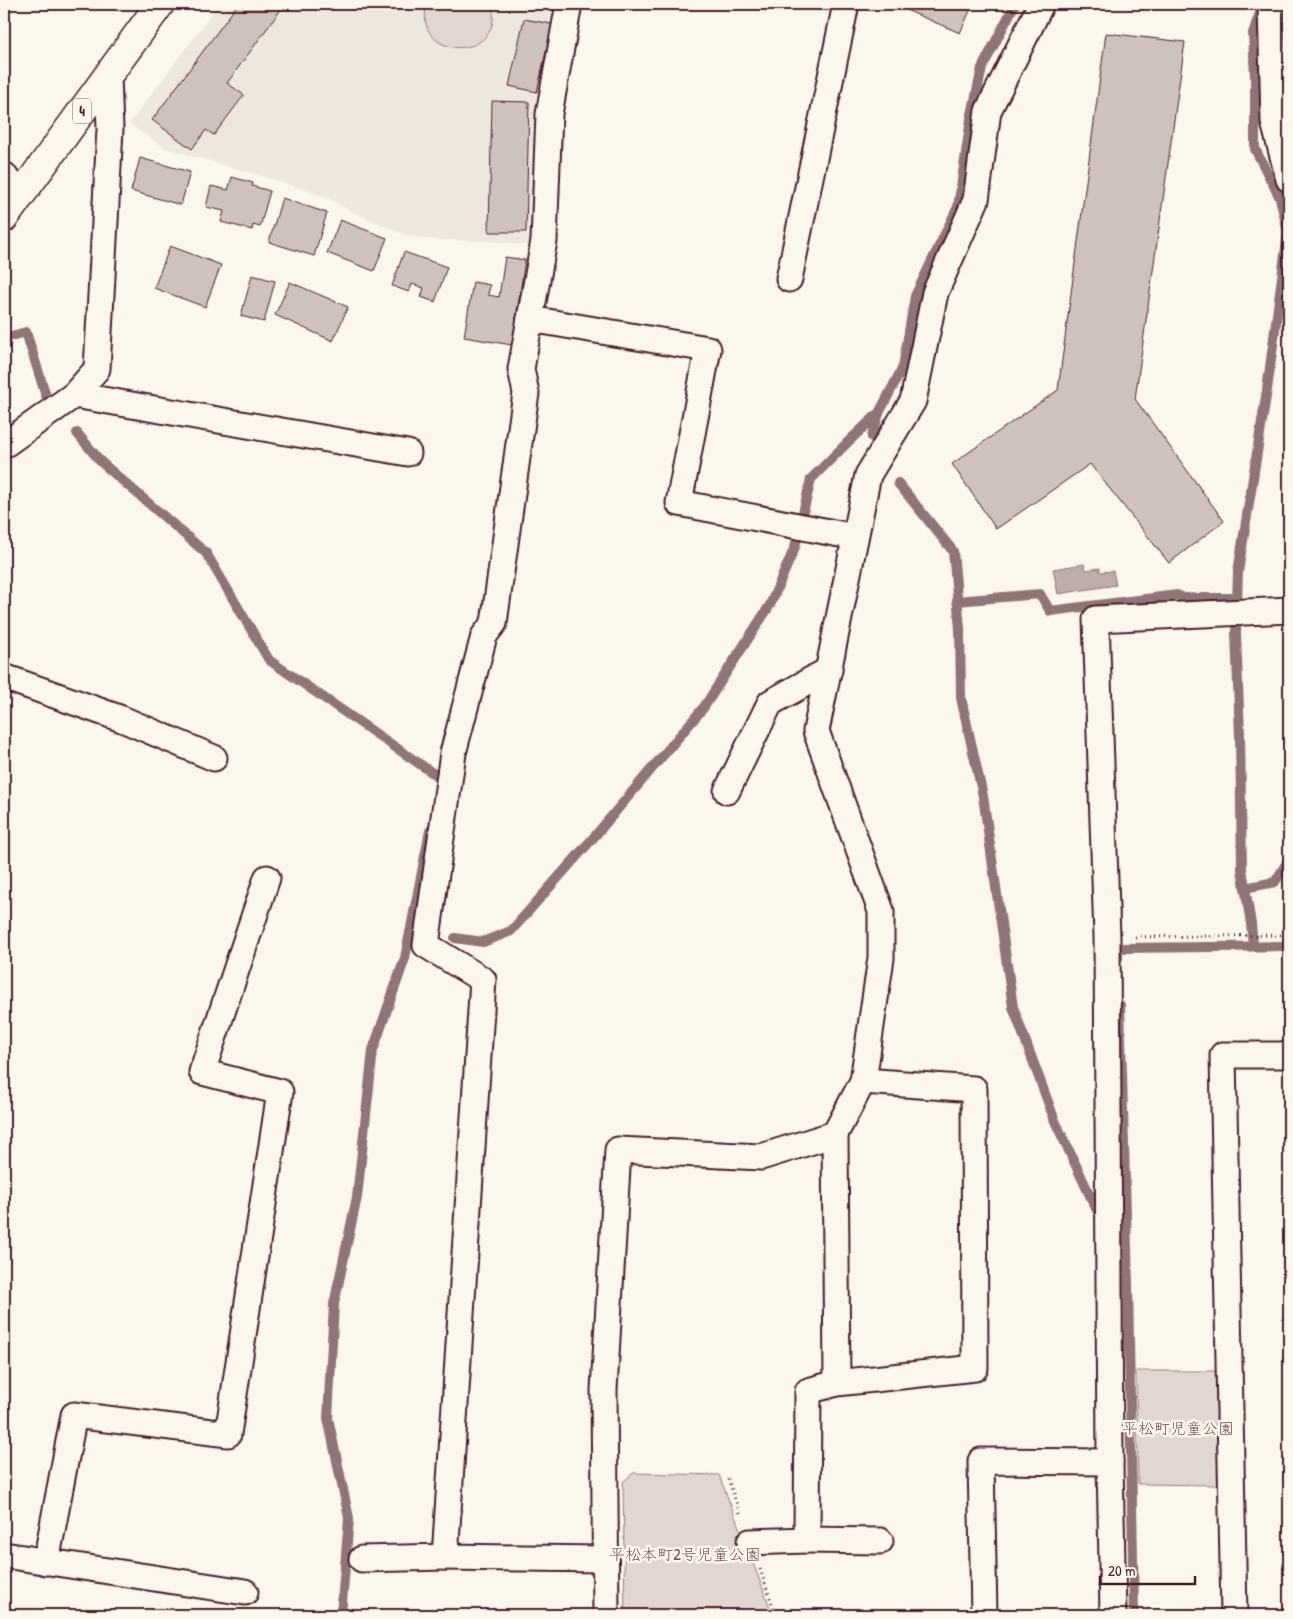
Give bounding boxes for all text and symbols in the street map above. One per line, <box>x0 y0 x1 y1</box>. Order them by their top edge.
road number: 4 <box>73 98 91 124</box>
park label: 平松町児童公園 <box>1122 1417 1234 1439</box>
park label: 平松本町2号児童公園 <box>609 1543 761 1565</box>
scale bar <box>1100 1554 1196 1586</box>
text: 20 m <box>1108 1560 1135 1581</box>

